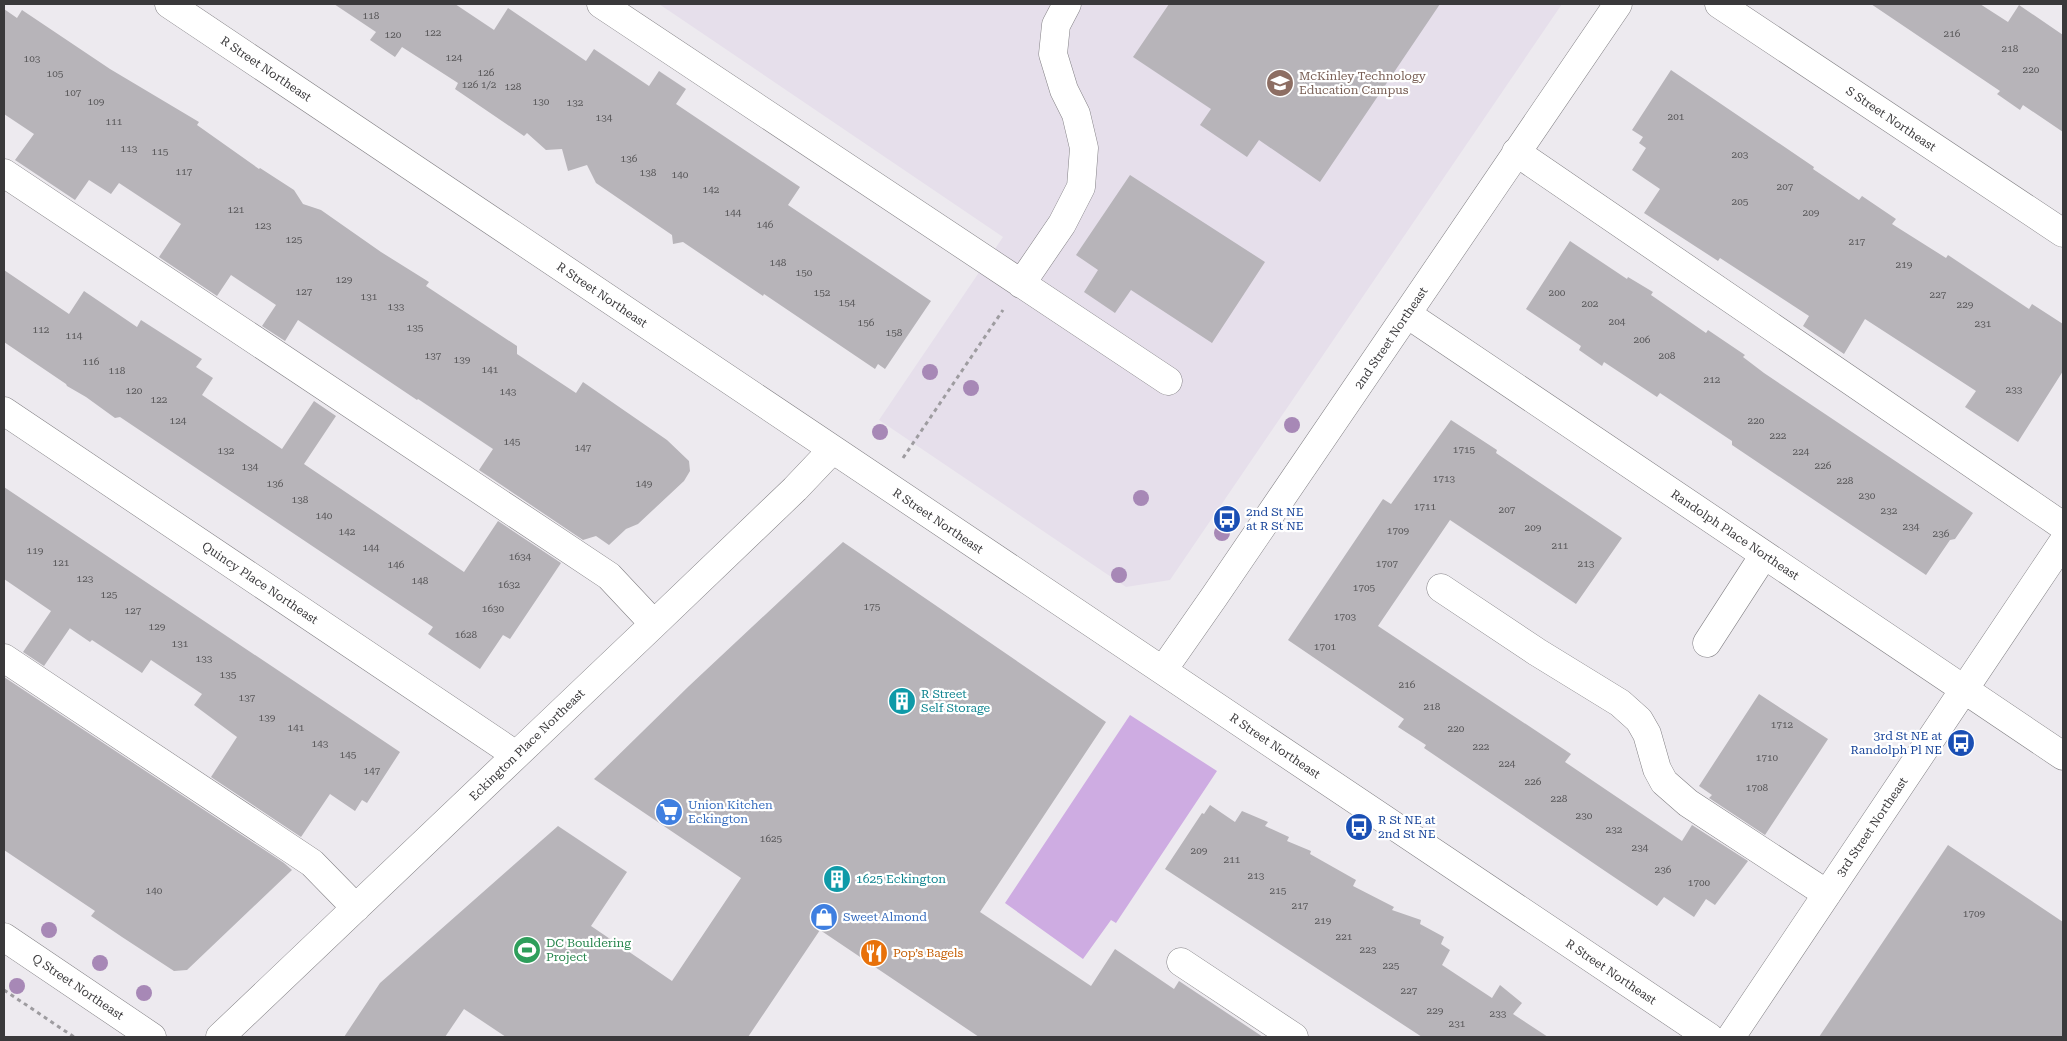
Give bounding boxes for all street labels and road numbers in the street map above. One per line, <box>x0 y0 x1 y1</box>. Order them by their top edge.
street label: R Street Northeast <box>218 33 314 105</box>
street label: S Street Northeast <box>1843 84 1939 155</box>
street label: R Street Northeast <box>554 259 650 331</box>
street label: 2nd Street Northeast <box>1352 284 1431 392</box>
street label: R Street Northeast <box>890 485 986 557</box>
street label: Randolph Place Northeast <box>1668 487 1802 583</box>
street label: Quincy Place Northeast <box>199 539 321 627</box>
street label: Eckington Place Northeast <box>467 686 588 804</box>
street label: R Street Northeast <box>1227 710 1323 782</box>
street label: 3rd Street Northeast <box>1833 774 1911 879</box>
street label: R Street Northeast <box>1563 936 1659 1008</box>
street label: Q Street Northeast <box>30 951 127 1023</box>

